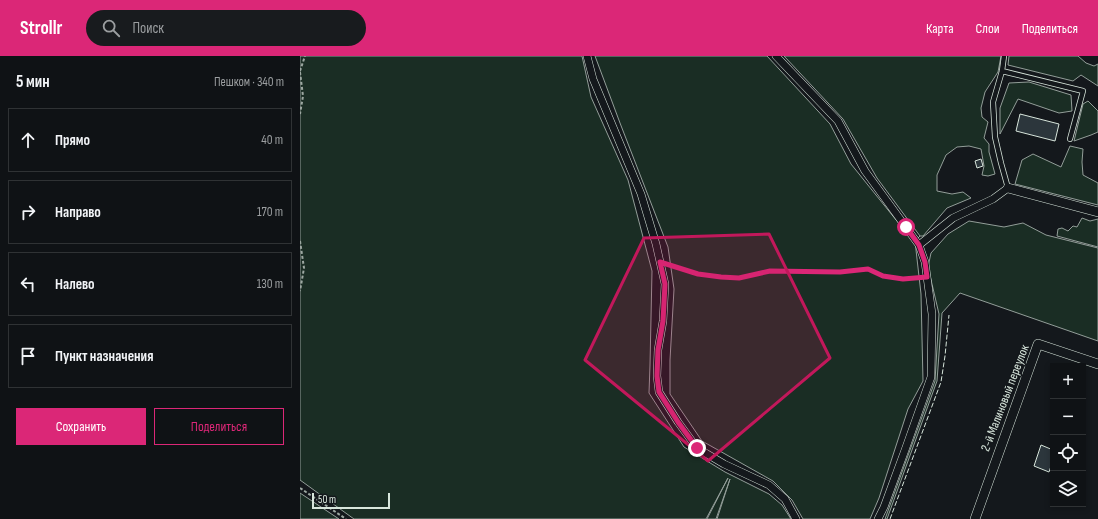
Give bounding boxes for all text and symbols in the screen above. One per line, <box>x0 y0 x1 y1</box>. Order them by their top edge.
search box <box>86 10 366 46</box>
text: Strollr <box>20 17 62 40</box>
icon: search <box>100 17 122 39</box>
text: Поиск <box>132 19 164 38</box>
text: Карта <box>926 20 954 37</box>
text: Слои <box>976 20 1000 37</box>
text: Поделиться <box>1022 20 1078 37</box>
text: 5 мин <box>16 72 50 92</box>
text: Пешком · 340 m <box>214 74 284 90</box>
icon: ahead <box>17 129 39 151</box>
text: Прямо <box>55 131 90 150</box>
text: 40 m <box>261 132 283 148</box>
icon: right <box>17 201 39 223</box>
text: Направо <box>55 203 101 222</box>
text: 170 m <box>257 204 283 220</box>
route start <box>897 218 915 236</box>
icon: left <box>17 273 39 295</box>
text: Налево <box>55 275 95 294</box>
text: 130 m <box>257 276 283 292</box>
street label: 2-й Малиновый переулок <box>977 342 1033 454</box>
icon: arrive <box>17 345 39 367</box>
text: Пункт назначения <box>55 347 153 366</box>
map controls <box>1050 363 1086 507</box>
button: + <box>1050 363 1086 399</box>
button: − <box>1050 399 1086 435</box>
button: Сохранить <box>16 408 146 445</box>
button: Поделиться <box>154 408 284 445</box>
button: locate <box>1050 435 1086 471</box>
route end <box>688 439 706 457</box>
button: layers <box>1050 471 1086 507</box>
scale bar <box>312 491 390 510</box>
text: 50 m <box>318 493 336 506</box>

